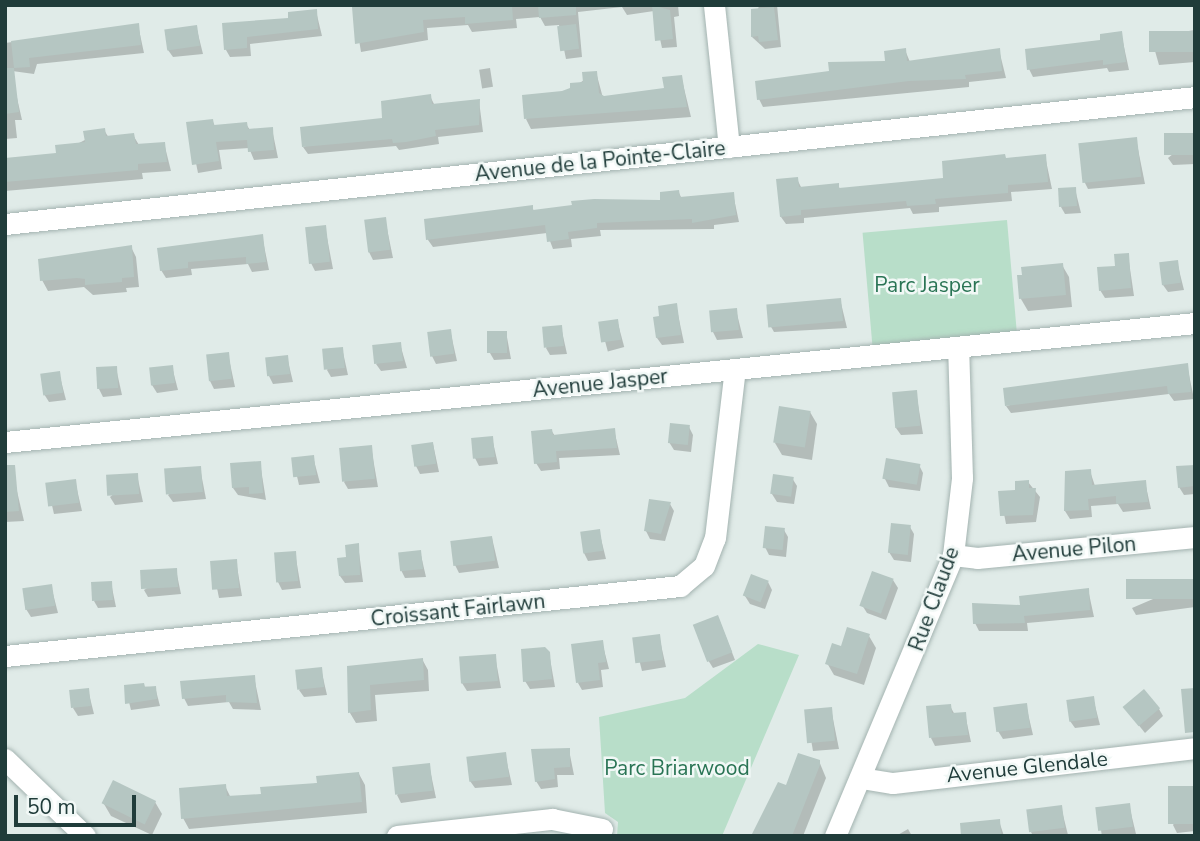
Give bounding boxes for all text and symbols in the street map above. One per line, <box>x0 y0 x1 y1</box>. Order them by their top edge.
street label: Avenue de la Pointe-Claire <box>473 135 727 187</box>
park label: Parc Jasper <box>874 272 980 298</box>
street label: Avenue Jasper <box>531 363 669 403</box>
street label: Avenue Pilon <box>1011 531 1137 567</box>
street label: Rue Claude <box>904 543 964 655</box>
street label: Croissant Fairlawn <box>369 588 547 632</box>
street label: Avenue Glendale <box>945 746 1109 788</box>
park label: Parc Briarwood <box>604 755 750 781</box>
scale bar <box>18 782 140 826</box>
text: 50 m <box>27 793 76 821</box>

